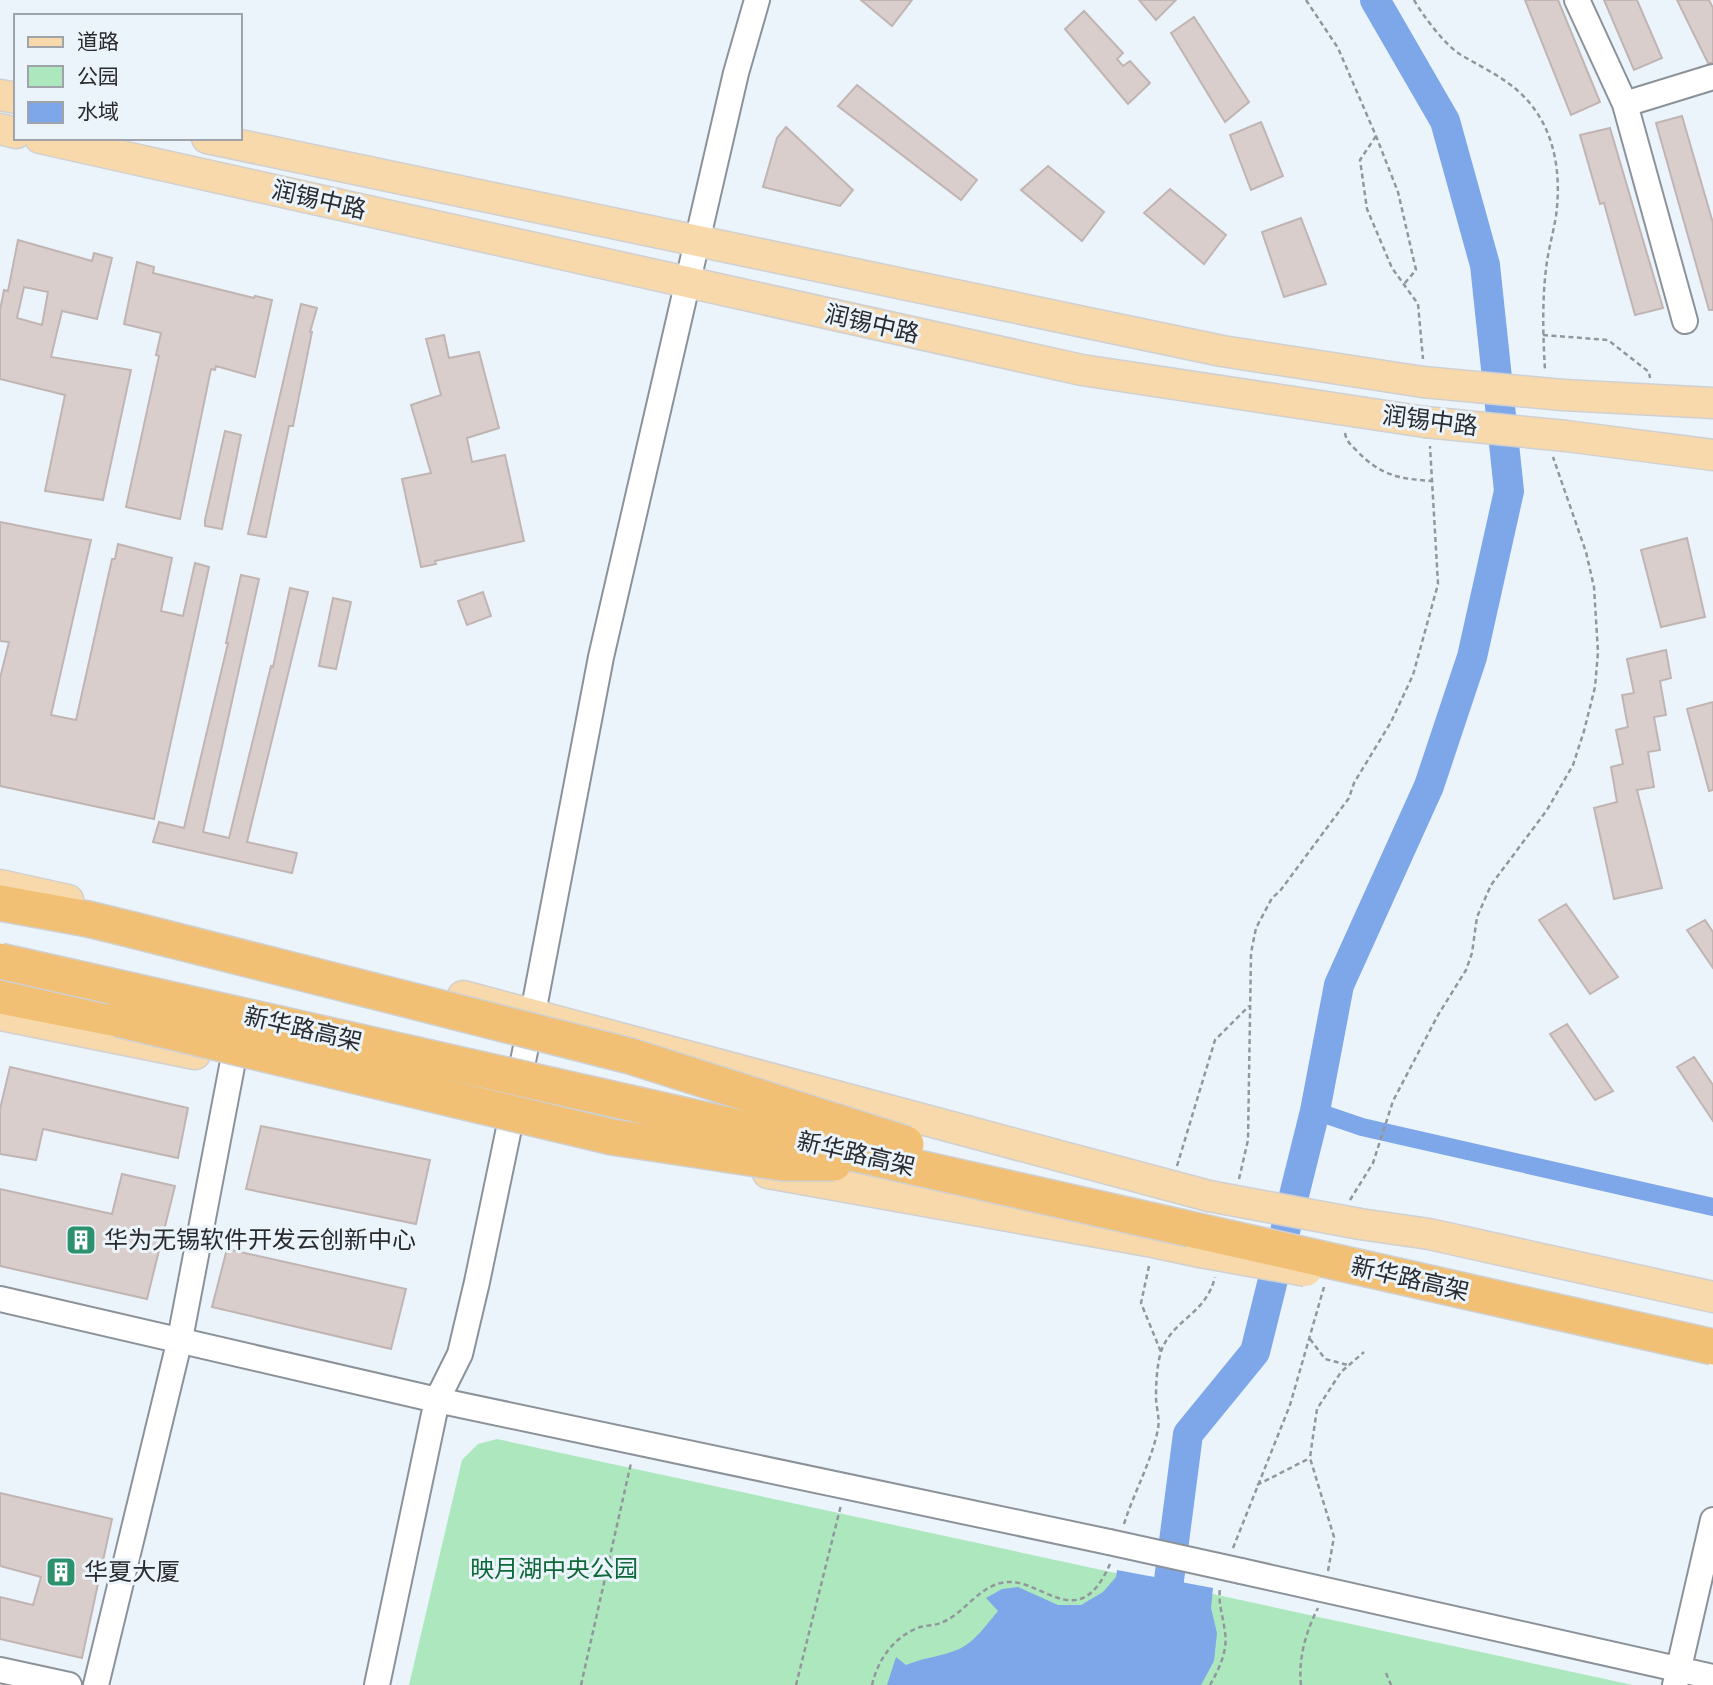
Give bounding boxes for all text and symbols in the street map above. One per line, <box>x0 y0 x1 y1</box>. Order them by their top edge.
legend <box>14 14 242 140</box>
text: 道路 <box>77 30 119 54</box>
text: 公园 <box>77 65 119 89</box>
text: 水域 <box>77 100 119 124</box>
street label: 润锡中路 <box>269 176 369 224</box>
street label: 润锡中路 <box>822 300 922 348</box>
street label: 润锡中路 <box>1381 401 1479 441</box>
street label: 新华路高架 <box>241 1002 365 1056</box>
street label: 新华路高架 <box>794 1127 918 1181</box>
building icon: 华为无锡软件开发云创新中心 <box>64 1223 98 1257</box>
place label: 华为无锡软件开发云创新中心 <box>104 1226 416 1254</box>
street label: 新华路高架 <box>1348 1252 1472 1306</box>
building icon: 华夏大厦 <box>44 1555 78 1589</box>
park label: 映月湖中央公园 <box>470 1555 638 1583</box>
place label: 华夏大厦 <box>84 1558 180 1586</box>

